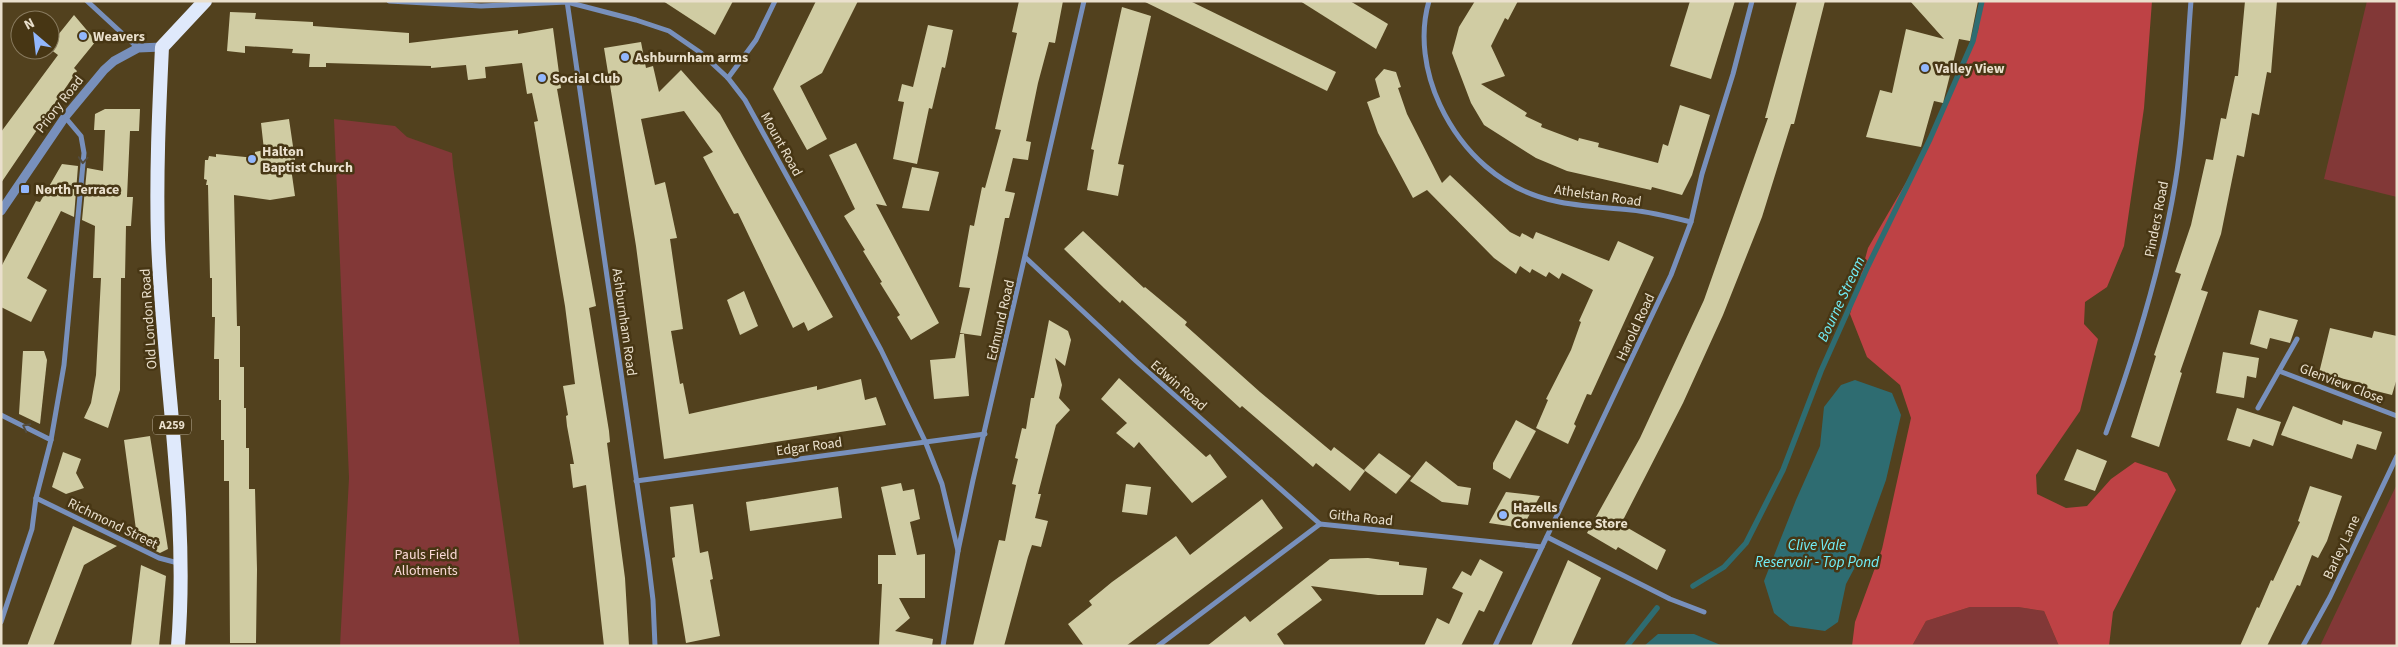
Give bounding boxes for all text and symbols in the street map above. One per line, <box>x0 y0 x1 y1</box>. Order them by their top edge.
north arrow <box>10 10 60 60</box>
text: N <box>21 13 38 35</box>
place label: Weavers <box>93 27 145 47</box>
marker: Weavers <box>77 30 89 42</box>
place label: Ashburnham arms <box>634 48 748 68</box>
marker: Ashburnham arms <box>619 51 631 63</box>
place label: Valley View <box>1934 59 2005 79</box>
marker: Valley View <box>1919 62 1931 74</box>
place label: Social Club <box>552 69 620 89</box>
street label: Priory Road <box>31 72 89 138</box>
marker: Social Club <box>536 72 548 84</box>
street label: Mount Road <box>755 109 807 180</box>
place label: Halton Baptist Church <box>262 142 353 178</box>
marker: Halton Baptist Church <box>246 153 258 165</box>
one-way arrow <box>77 156 88 164</box>
street label: Pinders Road <box>2140 179 2174 259</box>
place label: North Terrace <box>35 180 119 200</box>
street label: Athelstan Road <box>1553 180 1643 212</box>
marker: North Terrace <box>19 183 31 195</box>
water label: Bourne Stream <box>1813 253 1870 345</box>
street label: Ashburnham Road <box>607 267 641 377</box>
street label: Old London Road <box>135 268 163 370</box>
street label: Edmund Road <box>982 278 1020 363</box>
street label: Harold Road <box>1611 290 1660 365</box>
street label: Edwin Road <box>1146 356 1211 416</box>
street label: Glenview Close <box>2297 359 2387 409</box>
road number: A259 <box>153 416 191 434</box>
one-way arrow <box>22 424 31 434</box>
street label: Edgar Road <box>775 432 844 462</box>
street label: Richmond Street <box>64 493 161 554</box>
place label: Hazells Convenience Store <box>1513 498 1628 534</box>
street label: Githa Road <box>1328 505 1394 531</box>
marker: Hazells Convenience Store <box>1497 509 1509 521</box>
street label: Barley Lane <box>2318 512 2365 583</box>
water label: Clive Vale Reservoir - Top Pond <box>1755 535 1880 573</box>
park label: Pauls Field Allotments <box>394 545 458 581</box>

